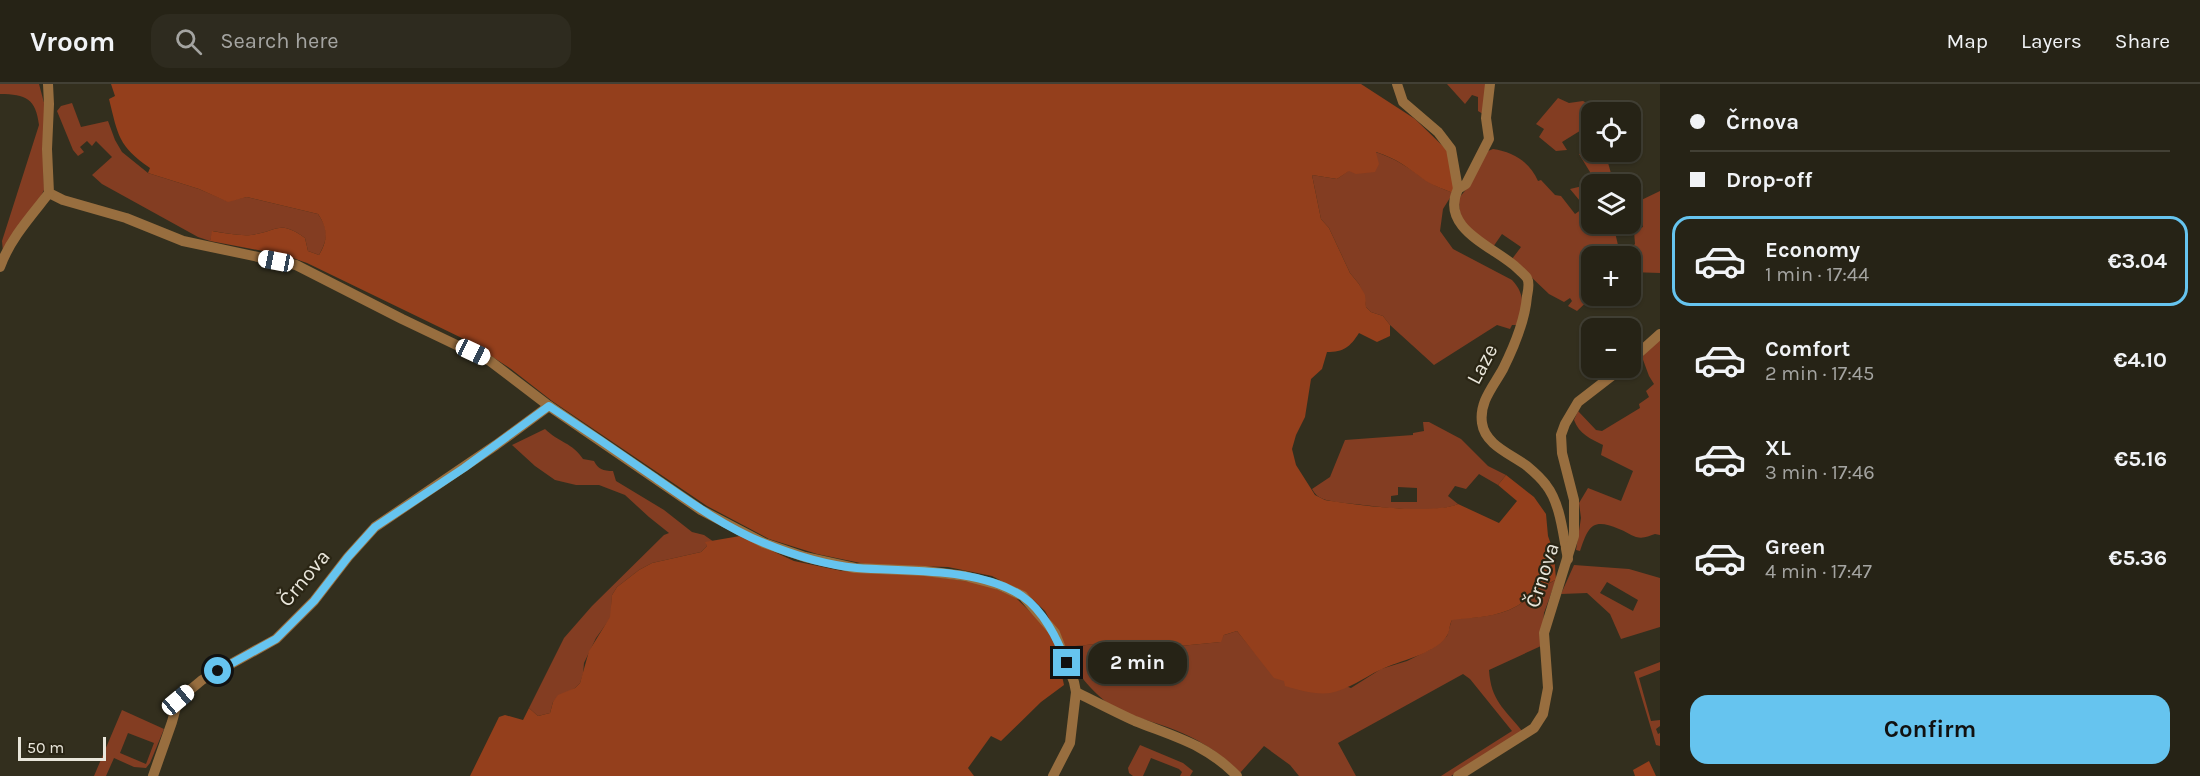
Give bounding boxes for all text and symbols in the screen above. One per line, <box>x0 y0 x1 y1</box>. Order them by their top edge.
search box <box>151 14 571 68</box>
text: Vroom <box>30 25 115 58</box>
icon: search <box>172 25 205 58</box>
text: Search here <box>220 28 339 54</box>
text: Map <box>1946 29 1988 53</box>
text: Layers <box>2021 29 2082 53</box>
text: Share <box>2115 29 2170 53</box>
map controls <box>1581 102 1641 378</box>
button: locate <box>1581 102 1641 162</box>
text: Črnova <box>1726 109 1799 135</box>
text: Drop-off <box>1726 167 1812 193</box>
button: layers <box>1581 174 1641 234</box>
icon: car <box>1693 234 1747 288</box>
text: Economy <box>1765 237 1860 263</box>
button: + <box>1581 246 1641 306</box>
text: €3.04 <box>2108 248 2167 274</box>
car <box>257 249 295 273</box>
text: 1 min · 17:44 <box>1765 263 1869 286</box>
button: − <box>1581 318 1641 378</box>
icon: car <box>1693 333 1747 387</box>
car <box>453 336 493 368</box>
text: Comfort <box>1765 336 1850 362</box>
street label: Laze <box>1462 340 1502 388</box>
text: €4.10 <box>2113 347 2167 373</box>
text: 2 min · 17:45 <box>1765 362 1874 385</box>
icon: car <box>1693 432 1747 486</box>
text: XL <box>1765 435 1791 461</box>
text: €5.16 <box>2114 446 2167 472</box>
text: 3 min · 17:46 <box>1765 461 1875 484</box>
icon: car <box>1693 531 1747 585</box>
text: Green <box>1765 534 1826 560</box>
street label: Črnova <box>1520 540 1564 610</box>
street label: Črnova <box>273 545 335 611</box>
text: €5.36 <box>2108 545 2167 571</box>
text: 4 min · 17:47 <box>1765 560 1872 583</box>
callout: 2 min <box>1088 642 1187 684</box>
route end <box>1053 649 1080 676</box>
text: 2 min <box>1110 651 1165 674</box>
route start <box>204 657 231 684</box>
car <box>158 682 198 718</box>
button: Confirm <box>1690 695 2170 764</box>
scale bar <box>18 734 106 762</box>
text: 50 m <box>27 738 64 757</box>

